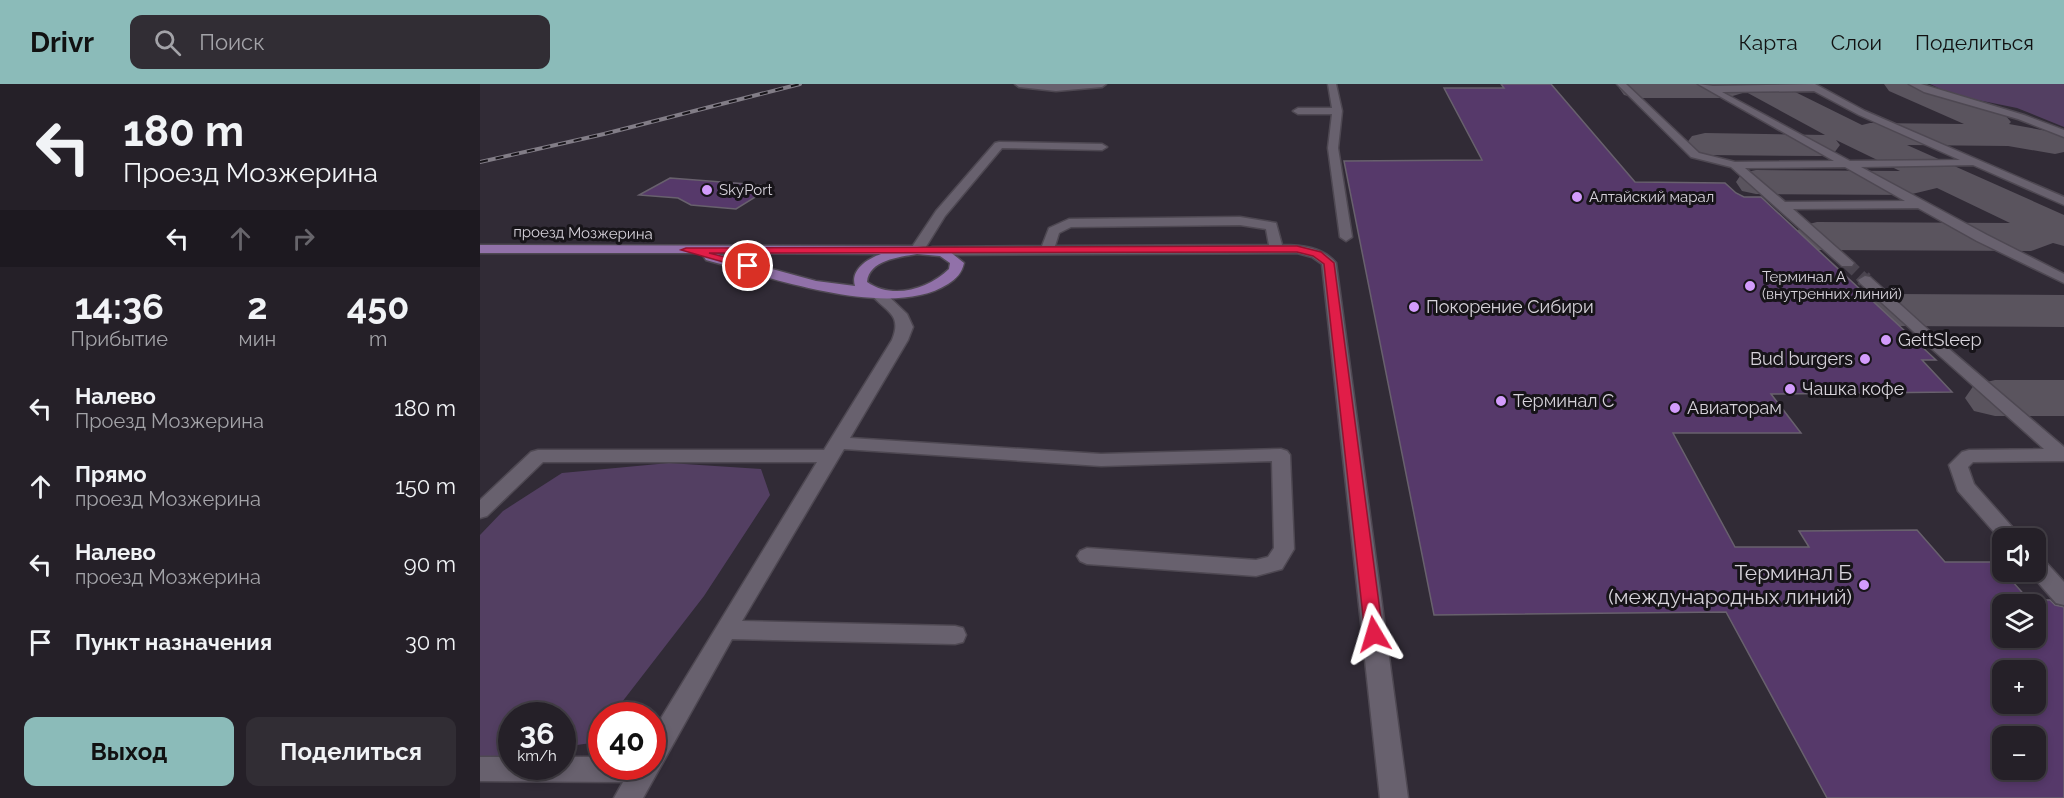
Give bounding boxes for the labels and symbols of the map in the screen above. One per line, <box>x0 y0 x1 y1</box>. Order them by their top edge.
place label: SkyPort <box>719 181 773 199</box>
marker: SkyPort <box>700 183 714 197</box>
place label: Алтайский марал <box>1589 188 1714 206</box>
marker: Алтайский марал <box>1570 190 1584 204</box>
street label: проезд Мозжерина <box>513 223 653 243</box>
pin <box>722 240 773 291</box>
place label: Терминал А (внутренних линий) <box>1762 268 1902 303</box>
marker: Терминал А (внутренних линий) <box>1743 279 1757 293</box>
place label: Покорение Сибири <box>1426 296 1594 317</box>
marker: Покорение Сибири <box>1407 300 1421 314</box>
place label: GettSleep <box>1898 329 1982 350</box>
marker: GettSleep <box>1879 333 1893 347</box>
place label: Bud burgers <box>1750 348 1853 369</box>
marker: Bud burgers <box>1858 352 1872 366</box>
place label: Чашка кофе <box>1802 378 1905 399</box>
marker: Чашка кофе <box>1783 382 1797 396</box>
place label: Терминал С <box>1513 390 1614 411</box>
marker: Терминал С <box>1494 394 1508 408</box>
place label: Авиаторам <box>1687 397 1782 418</box>
marker: Авиаторам <box>1668 401 1682 415</box>
place label: Терминал Б (международных линий) <box>1608 560 1852 609</box>
marker: Терминал Б (международных линий) <box>1857 578 1871 592</box>
position arrow <box>1342 602 1406 666</box>
speed limit sign: 40 <box>588 702 666 780</box>

